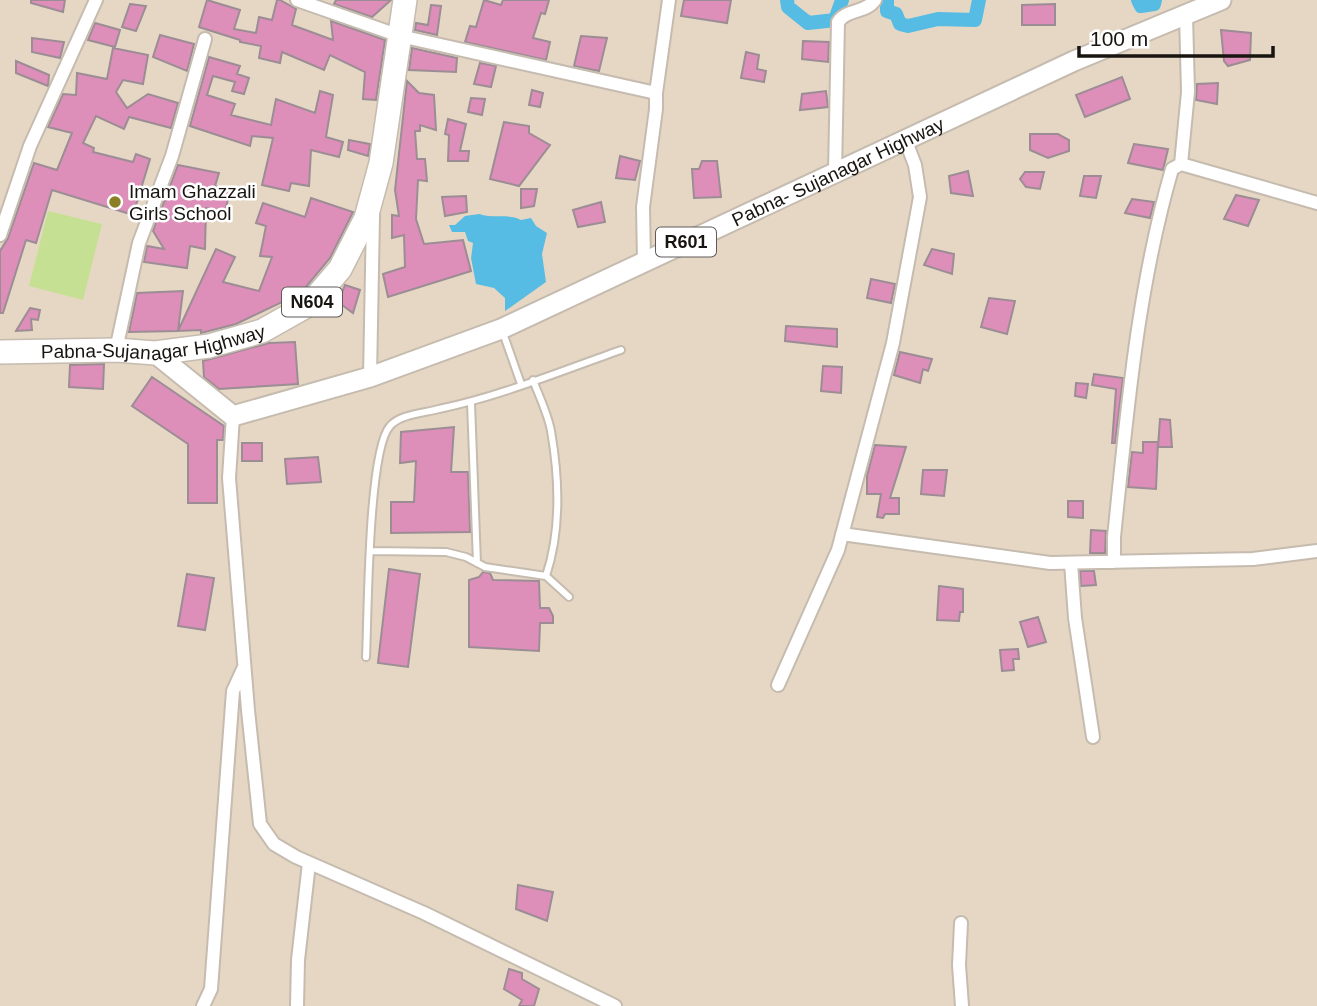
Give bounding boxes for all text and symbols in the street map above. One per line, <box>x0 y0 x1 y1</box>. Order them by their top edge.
scale bar <box>1079 14 1273 58</box>
text: 100 m <box>1090 27 1148 50</box>
street label: Pabna- Sujanagar Highway <box>729 113 948 231</box>
place label: Imam Ghazzali Girls School <box>129 181 256 224</box>
marker: Imam Ghazzali Girls School <box>107 194 123 210</box>
road number: R601 <box>656 228 716 256</box>
road number: N604 <box>282 288 342 316</box>
street label: Pabna-Sujanagar Highway <box>41 321 268 364</box>

